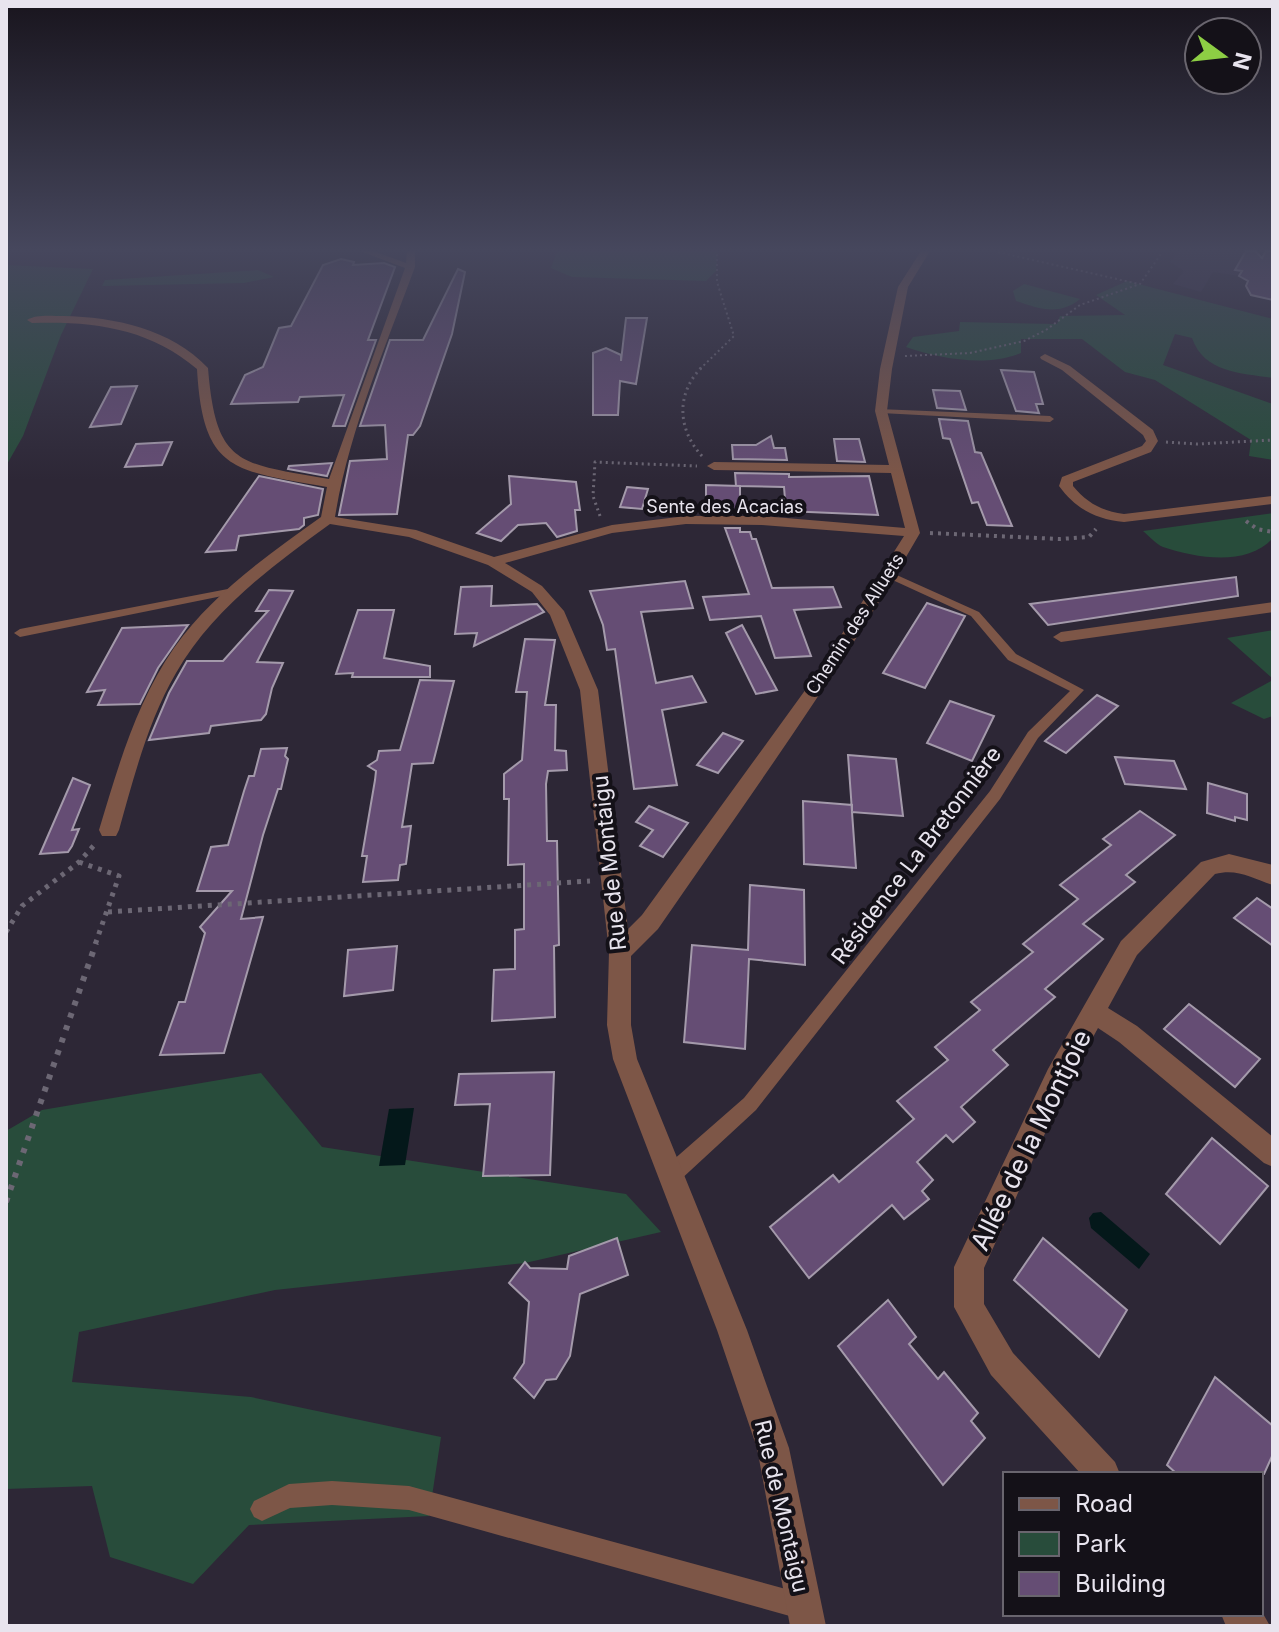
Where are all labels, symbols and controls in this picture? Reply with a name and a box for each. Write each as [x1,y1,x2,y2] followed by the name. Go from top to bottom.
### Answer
[1183,16,1263,96] north arrow
[1228,50,1257,73] text: N
[646,496,804,517] street label: Sente des Acacias
[801,549,908,698] street label: Chemin des Alluets
[826,741,1006,969] street label: Résidence La Bretonnière
[587,774,631,952] street label: Rue de Montaigu
[964,1025,1097,1255] street label: Allée de la Montjoie
[750,1417,814,1595] street label: Rue de Montaigu
[1003,1472,1263,1616] legend
[1075,1489,1133,1518] text: Road
[1075,1529,1126,1558] text: Park
[1075,1569,1166,1598] text: Building

